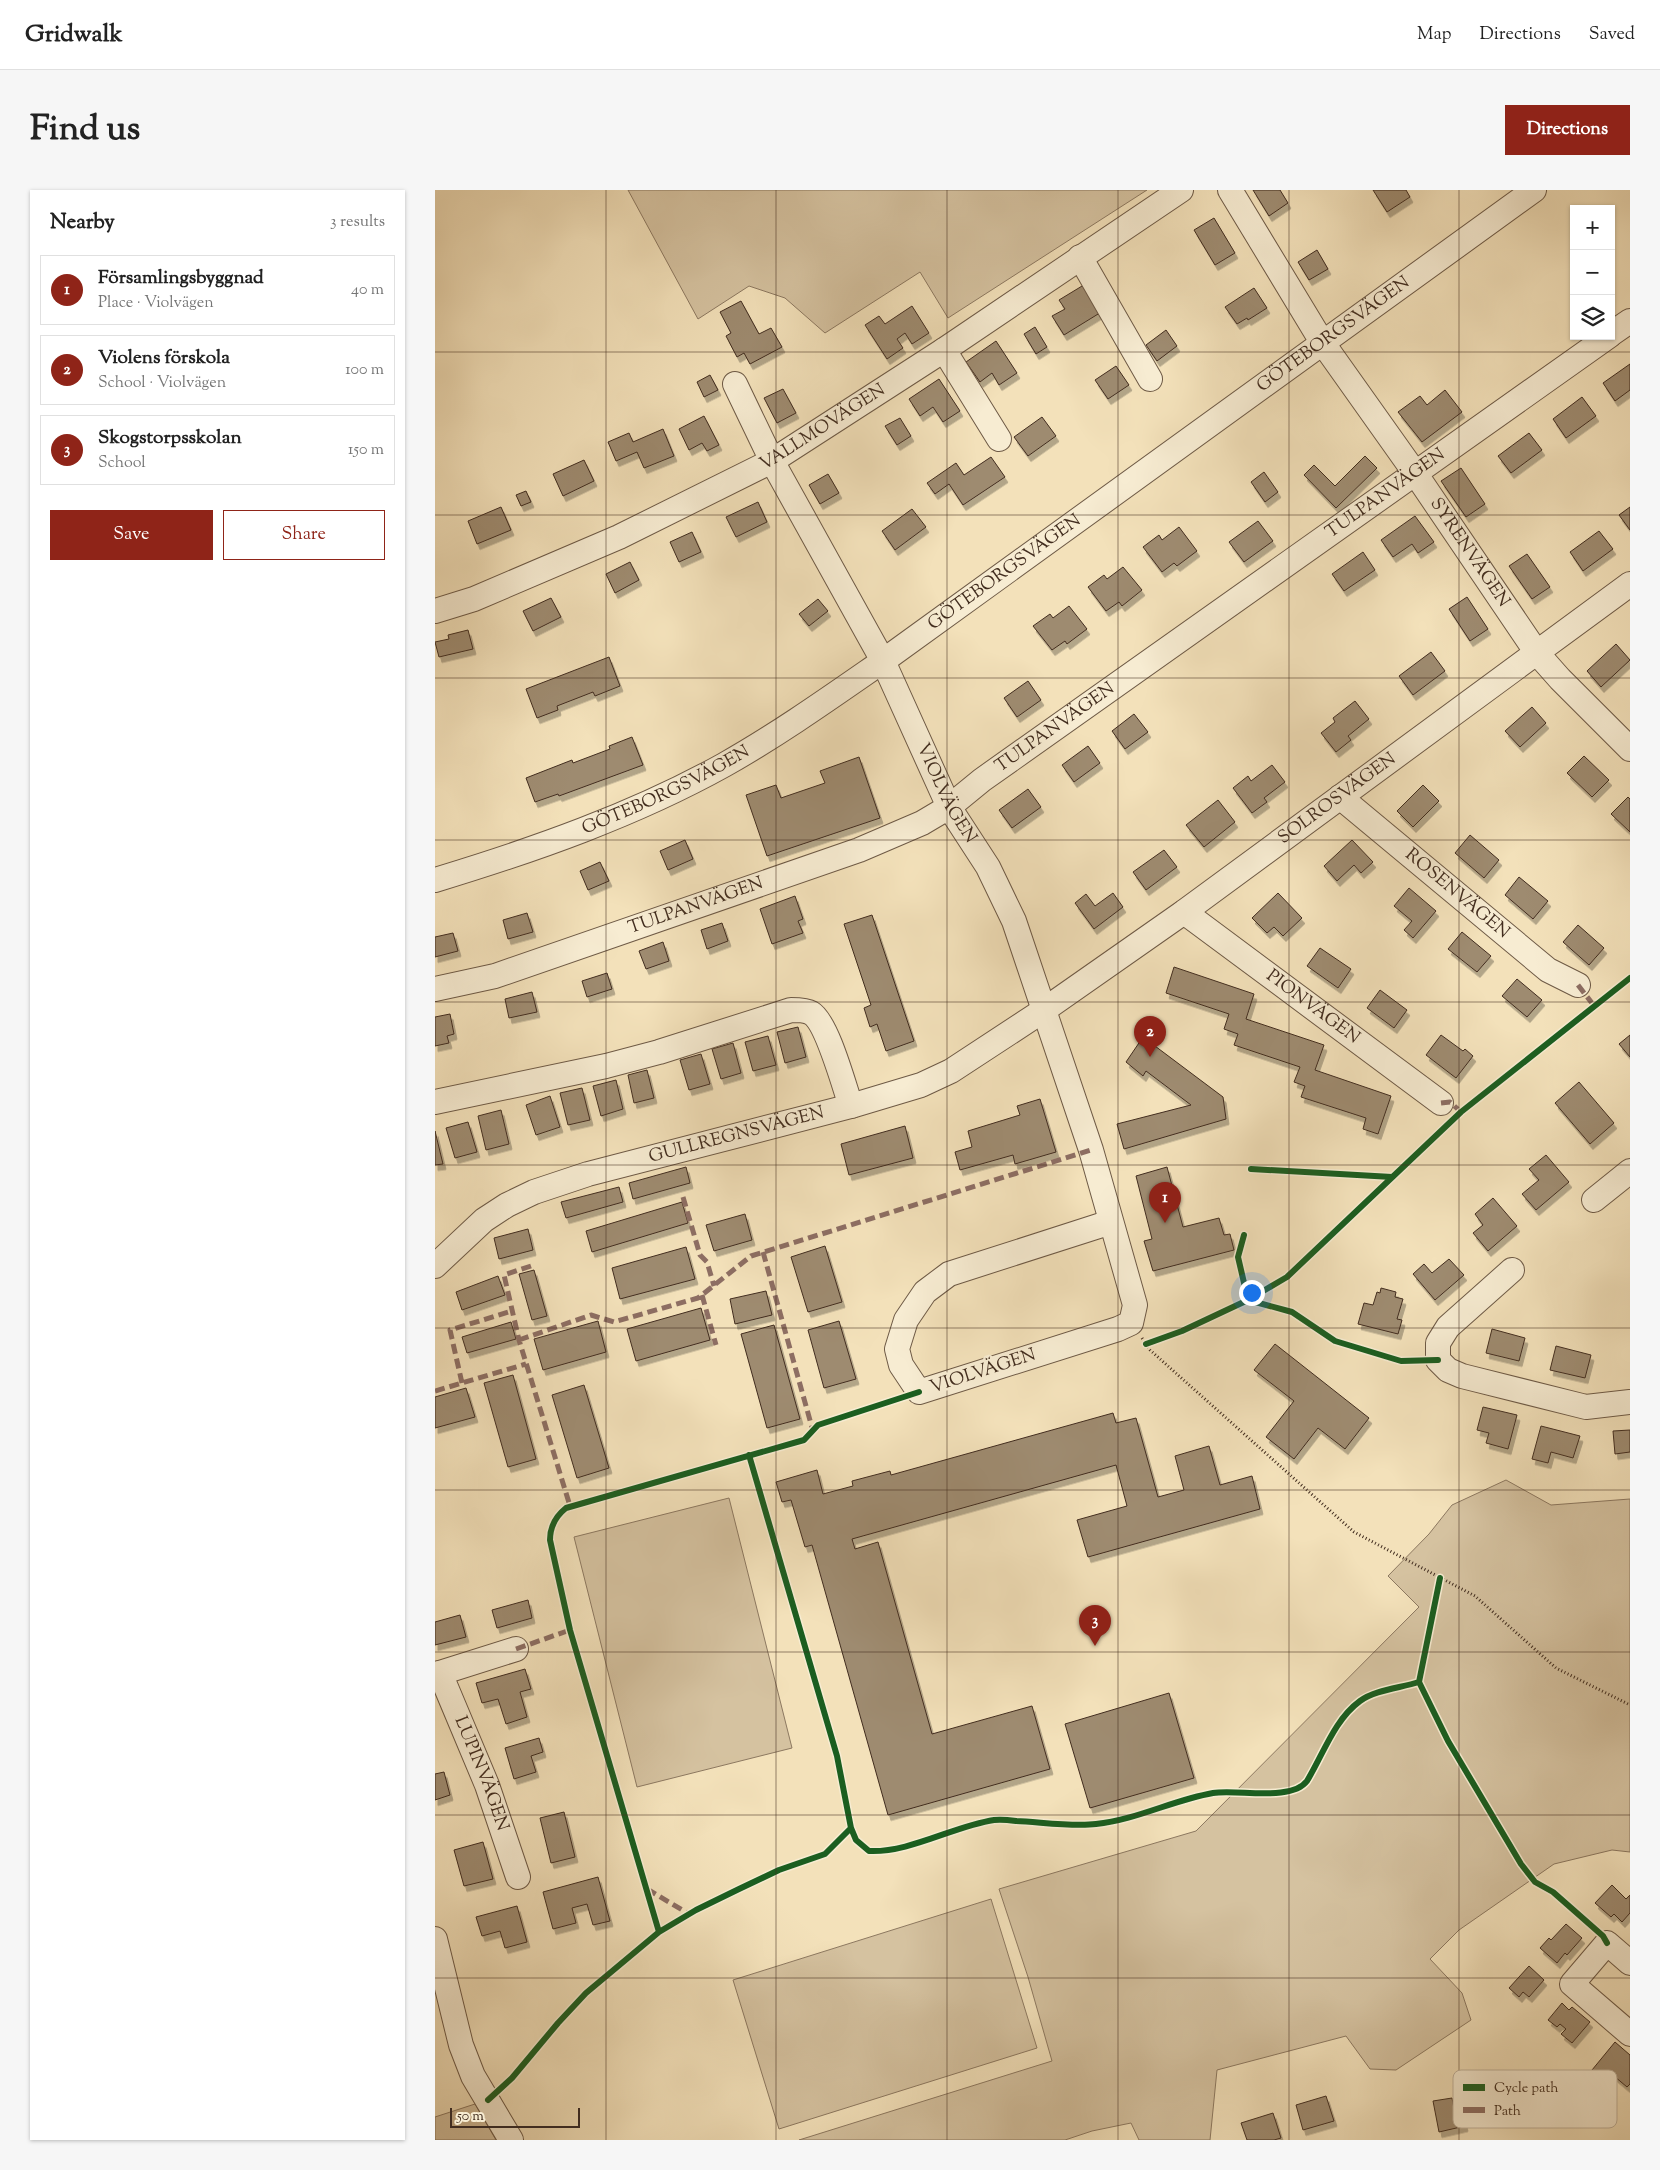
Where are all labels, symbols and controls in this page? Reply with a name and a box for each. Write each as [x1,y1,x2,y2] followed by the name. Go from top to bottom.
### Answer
[25,18,123,52] text: Gridwalk
[1417,22,1452,48] text: Map
[1480,22,1561,48] text: Directions
[1589,22,1635,48] text: Saved
[30,105,140,156] text: Find us
[1505,105,1630,155] button: Directions
[1570,205,1615,340] map controls
[1570,205,1615,250] button: +
[50,208,115,238] text: Nearby
[330,211,385,234] text: 3 results
[1570,250,1615,295] button: −
[98,265,264,292] text: Församlingsbyggnad
[1252,271,1416,399] street label: GÖTEBORGSVÄGEN
[64,279,70,302] text: 1
[351,279,384,302] text: 40 m
[98,292,214,315] text: Place · Violvägen
[1570,295,1615,340] button: layers
[98,345,230,372] text: Violens förskola
[63,359,71,382] text: 2
[345,359,384,382] text: 100 m
[98,372,226,395] text: School · Violvägen
[756,378,891,478] street label: VALLMOVÄGEN
[98,425,242,452] text: Skogstorpsskolan
[64,439,70,462] text: 3
[348,439,384,462] text: 150 m
[1321,443,1451,545] street label: TULPANVÄGEN
[98,452,146,475] text: School
[1423,493,1516,613] street label: SYRENVÄGEN
[923,509,1087,637] street label: GÖTEBORGSVÄGEN
[50,510,213,560] button: Save
[223,510,385,560] button: Share
[990,677,1121,780] street label: TULPANVÄGEN
[909,739,983,849] street label: VIOLVÄGEN
[578,740,755,842] street label: GÖTEBORGSVÄGEN
[1273,747,1402,851] street label: SOLROSVÄGEN
[1399,843,1515,946] street label: ROSENVÄGEN
[625,871,767,942] street label: TULPANVÄGEN
[1260,964,1365,1051] street label: PIONVÄGEN
[1134,1016,1166,1057] pin: 2
[646,1100,827,1171] street label: GULLREGNSVÄGEN
[1149,1182,1181,1223] pin: 1
[1239,1280,1265,1306] your location
[927,1343,1039,1401] street label: VIOLVÄGEN
[1079,1605,1111,1646] pin: 3
[447,1713,515,1835] street label: LUPINVÄGEN
[1453,2070,1617,2128] legend
[1494,2079,1558,2099] text: Cycle path
[1494,2102,1521,2122] text: Path
[450,2105,580,2128] scale bar
[457,2107,484,2127] text: 50 m

